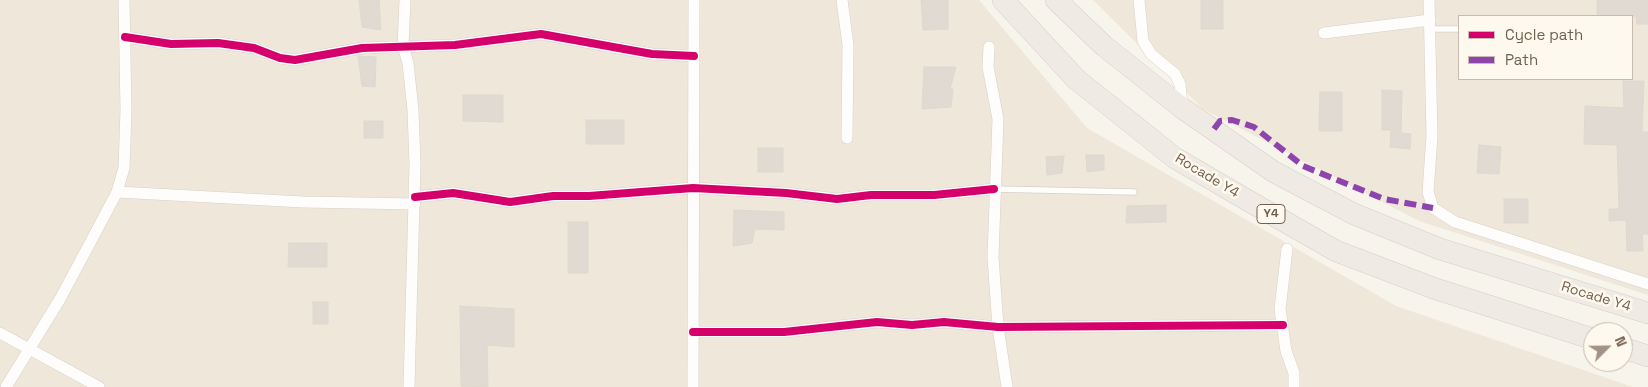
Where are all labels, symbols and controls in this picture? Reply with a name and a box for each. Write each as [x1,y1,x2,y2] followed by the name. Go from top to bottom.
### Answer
[1458,15,1633,80] legend
[1505,25,1583,44] text: Cycle path
[1505,50,1538,69] text: Path
[1172,150,1242,202] street label: Rocade Y4
[1257,204,1285,223] road number: Y4
[1559,278,1633,316] street label: Rocade Y4
[1583,322,1633,372] north arrow
[1611,334,1631,349] text: N

